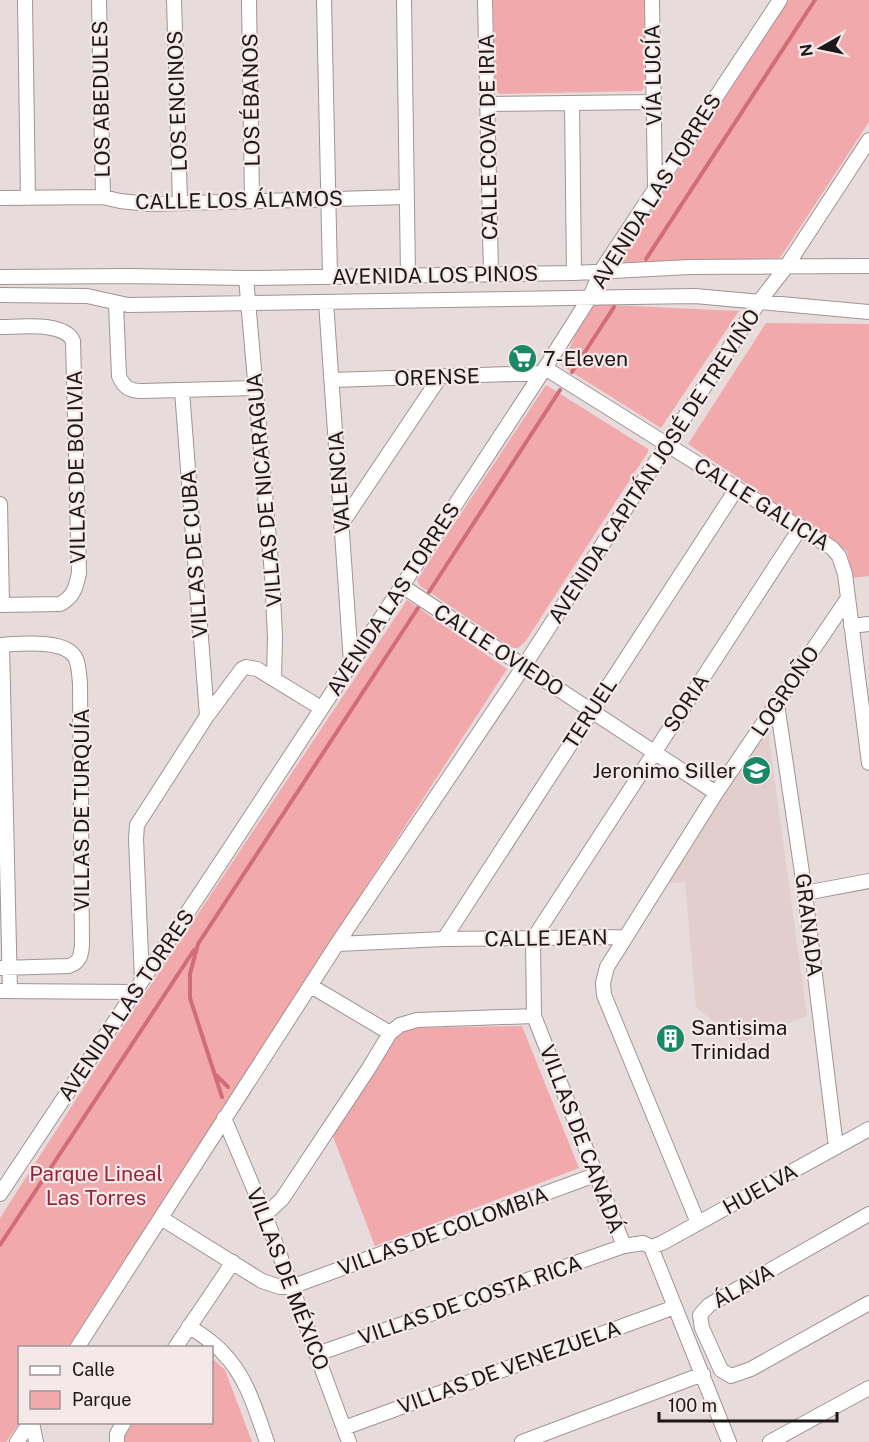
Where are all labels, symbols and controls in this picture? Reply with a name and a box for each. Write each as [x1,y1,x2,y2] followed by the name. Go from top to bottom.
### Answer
[791,18,851,78] north arrow
[87,20,115,178] street label: LOS ABEDULES
[640,24,666,126] street label: VÍA LUCÍA
[162,30,192,172] street label: LOS ENCINOS
[237,33,265,167] street label: LOS ÉBANOS
[474,33,502,240] street label: CALLE COVA DE IRIA
[796,43,817,58] text: N
[586,89,726,293] street label: AVENIDA LAS TORRES
[135,186,343,214] street label: CALLE LOS ÁLAMOS
[332,261,538,289] street label: AVENIDA LOS PINOS
[543,304,765,628] street label: AVENIDA CAPITÁN JOSÉ DE TREVIÑO
[506,342,538,374] supermarket icon: 7-Eleven
[543,346,628,371] place label: 7-Eleven
[394,363,480,391] street label: ORENSE
[62,370,90,564] street label: VILLAS DE BOLIVIA
[241,372,287,608] street label: VILLAS DE NICARAGUA
[323,430,355,534] street label: VALENCIA
[690,452,835,556] street label: CALLE GALICIA
[176,469,212,639] street label: VILLAS DE CUBA
[321,498,465,700] street label: AVENIDA LAS TORRES
[429,599,569,701] street label: CALLE OVIEDO
[746,641,824,741] street label: LOGROÑO
[658,669,714,737] street label: SORIA
[558,673,622,753] street label: TERUEL
[69,708,94,912] street label: VILLAS DE TURQUÍA
[741,754,773,786] school or university icon: Jeronimo Siller
[592,758,736,783] place label: Jeronimo Siller
[790,872,828,978] street label: GRANADA
[53,905,199,1105] street label: AVENIDA LAS TORRES
[484,924,608,952] street label: CALLE JEAN
[691,1015,787,1064] place label: Santisima Trinidad
[654,1023,686,1055] building icon: Santisima Trinidad
[535,1041,630,1237] street label: VILLAS DE CANADÁ
[718,1158,802,1220] street label: HUELVA
[29,1161,163,1210] park label: Parque Lineal Las Torres
[335,1181,552,1281] street label: VILLAS DE COLOMBIA
[242,1184,334,1374] street label: VILLAS DE MÉXICO
[355,1250,585,1350] street label: VILLAS DE COSTA RICA
[708,1259,778,1313] street label: ÁLAVA
[394,1315,624,1419] street label: VILLAS DE VENEZUELA
[18,1346,213,1424] legend
[72,1359,115,1380] text: Calle
[659,1385,838,1423] scale bar
[72,1389,132,1410] text: Parque
[668,1395,717,1416] text: 100 m

